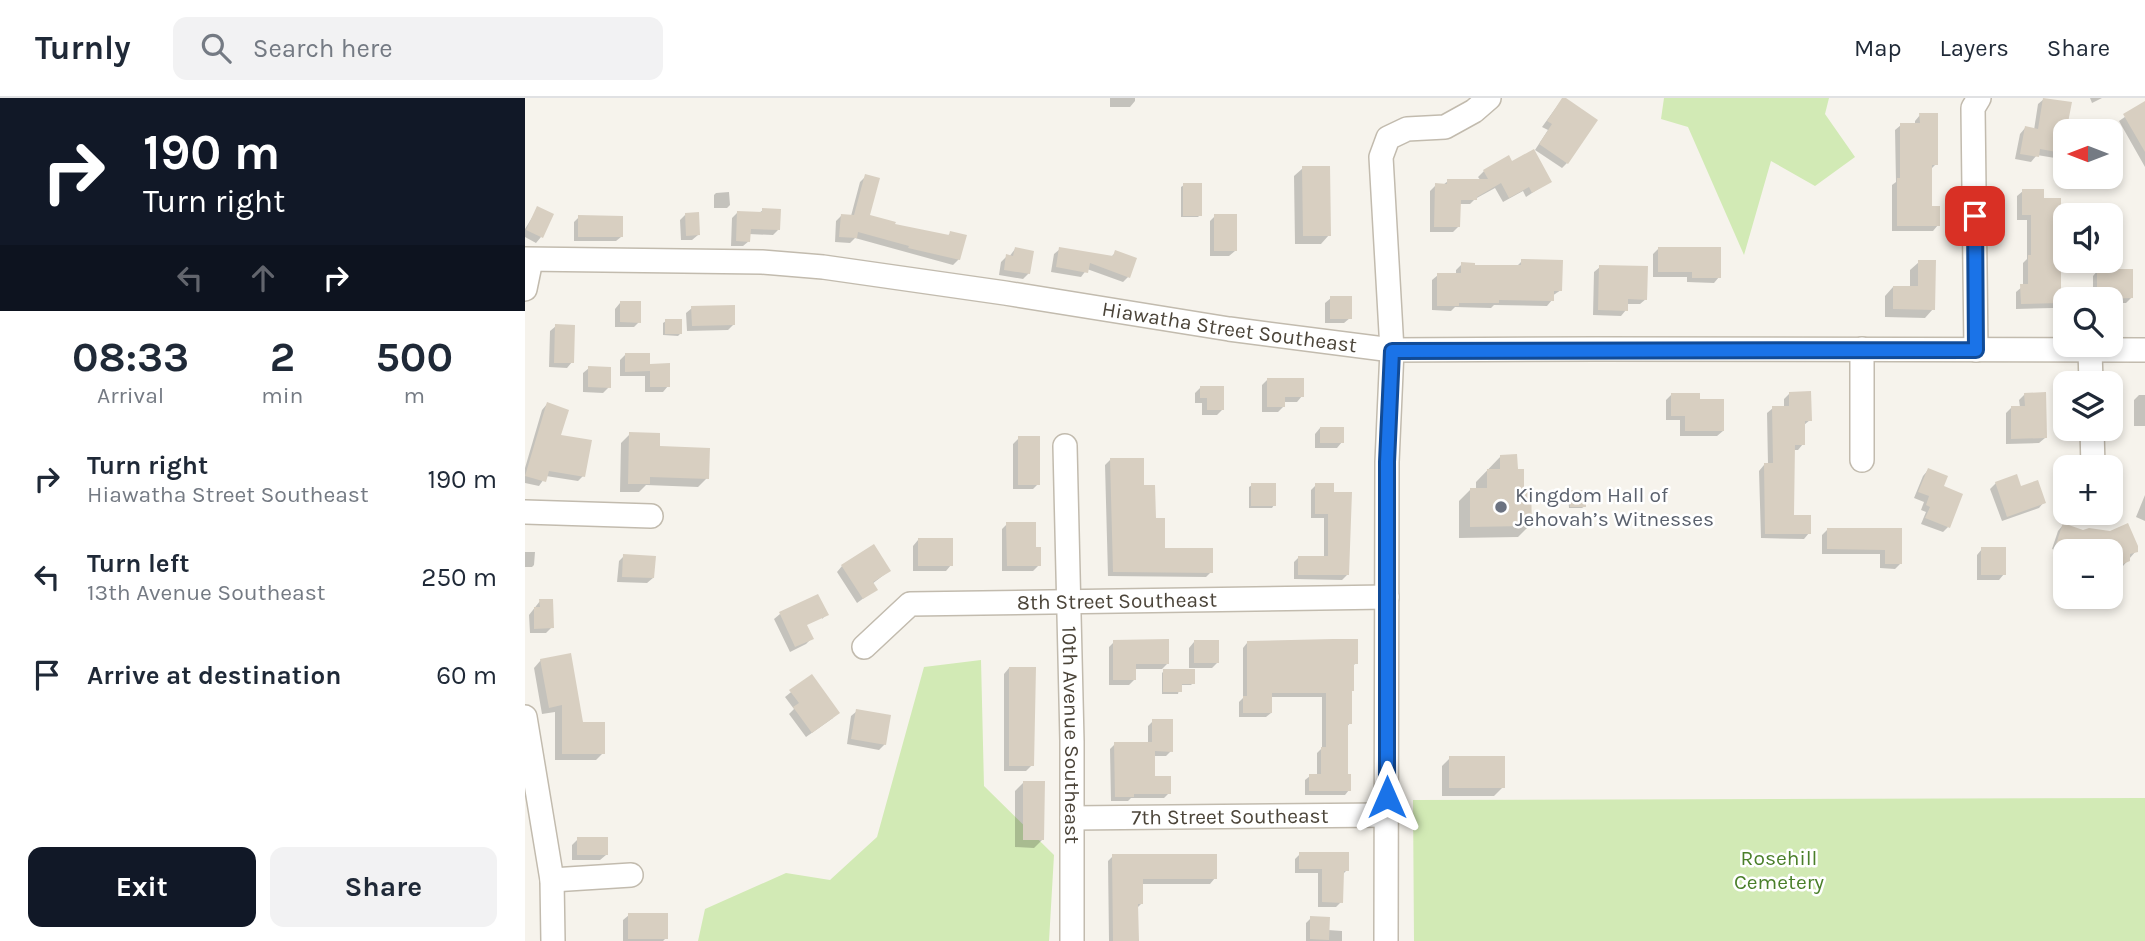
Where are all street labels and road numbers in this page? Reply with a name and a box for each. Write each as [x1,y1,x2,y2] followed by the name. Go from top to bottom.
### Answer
[1100,297,1358,357] street label: Hiawatha Street Southeast
[1017,587,1217,614] street label: 8th Street Southeast
[1057,626,1084,844] street label: 10th Avenue Southeast
[1131,804,1329,829] street label: 7th Street Southeast

